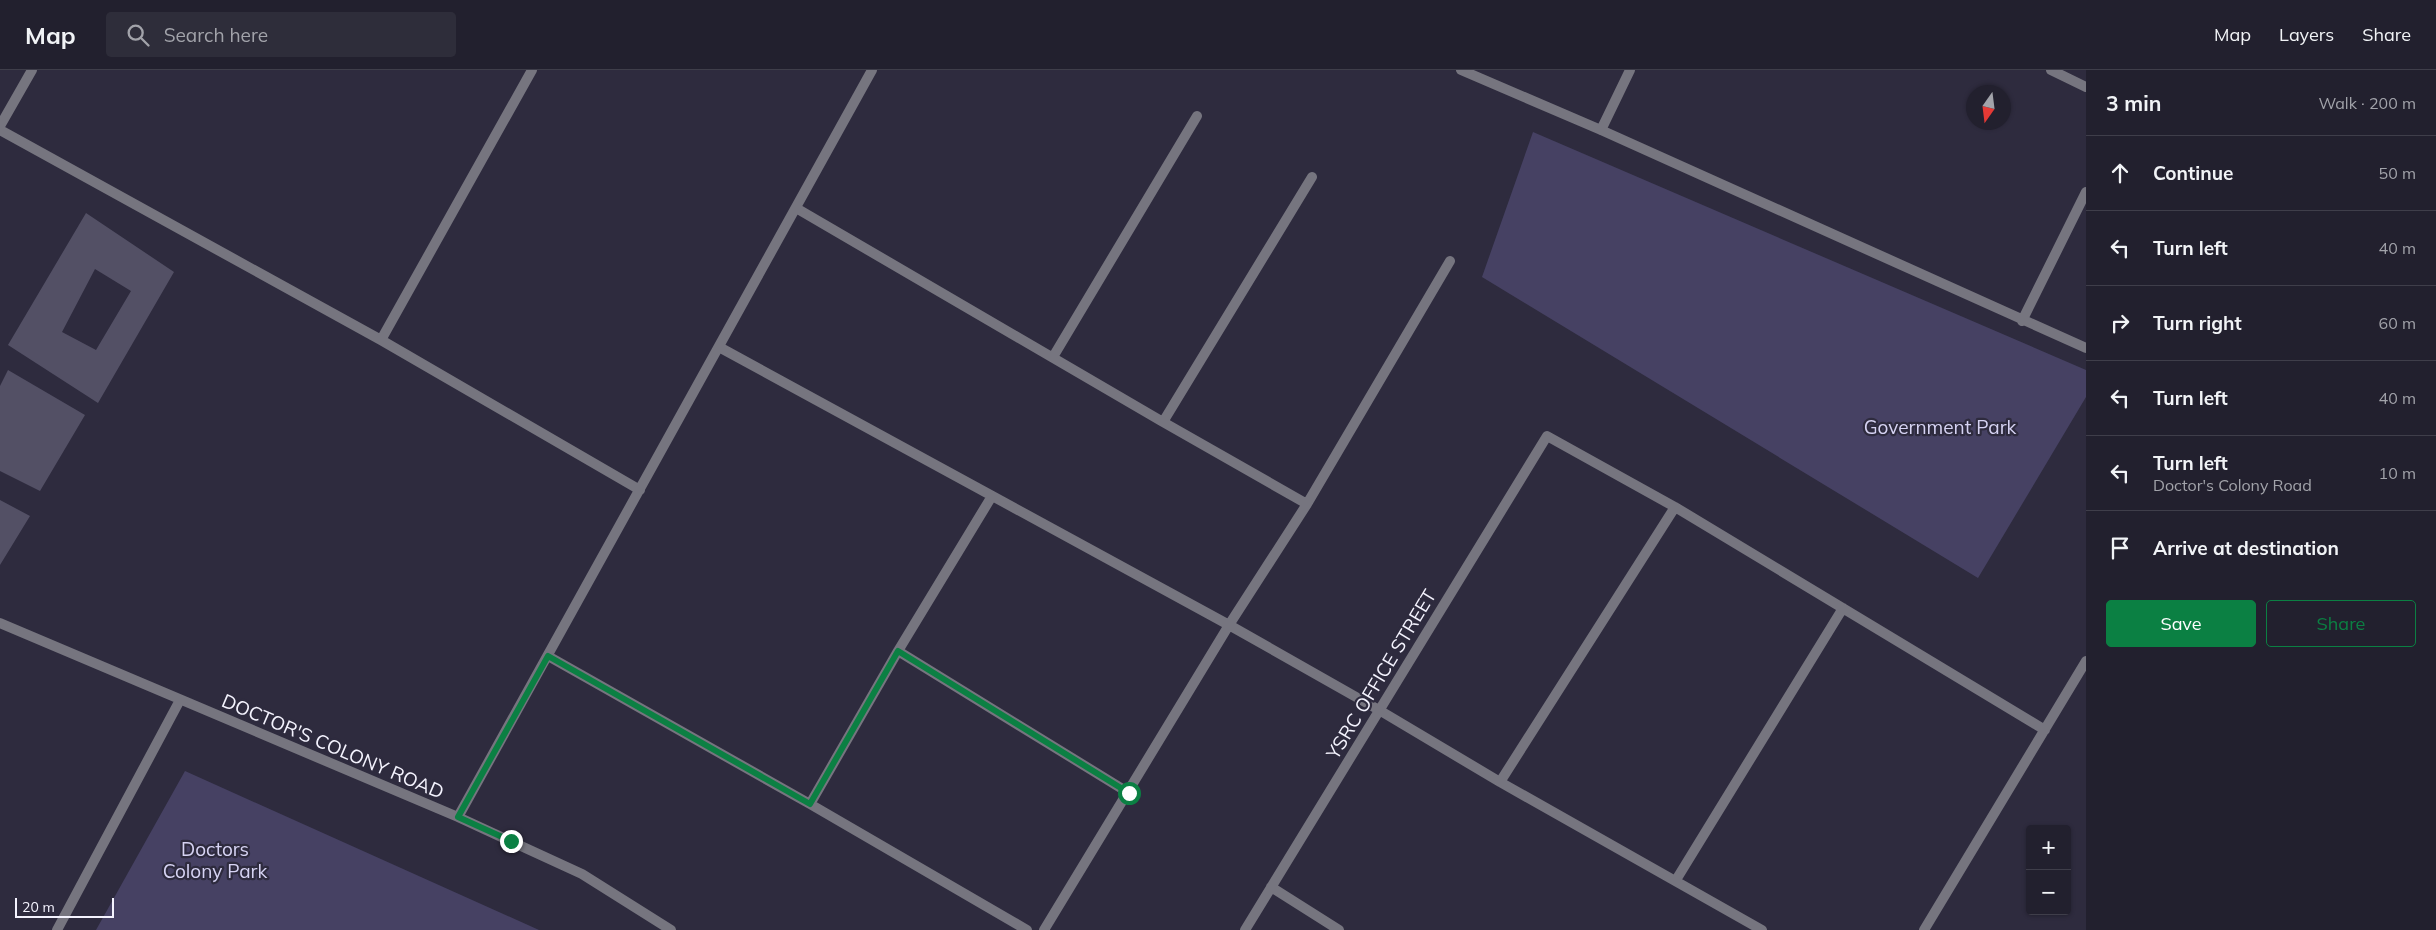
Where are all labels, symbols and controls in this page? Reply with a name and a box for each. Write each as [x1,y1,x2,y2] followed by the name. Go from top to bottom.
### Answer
[106,12,456,57] search box
[25,20,76,50] text: Map
[124,21,152,49] icon: search
[164,23,268,47] text: Search here
[2214,23,2251,46] text: Map
[2279,23,2334,46] text: Layers
[2362,23,2411,46] text: Share
[1966,85,2011,130] north arrow
[2106,90,2161,116] text: 3 min
[2318,93,2416,113] text: Walk · 200 m
[2106,159,2134,187] icon: ahead
[2153,161,2233,185] text: Continue
[2379,163,2416,183] text: 50 m
[2106,234,2134,262] icon: left
[2153,236,2228,260] text: Turn left
[2379,238,2416,258] text: 40 m
[2106,309,2134,337] icon: right
[2153,311,2242,335] text: Turn right
[2379,313,2416,333] text: 60 m
[2106,384,2134,412] icon: left
[2153,386,2228,410] text: Turn left
[2379,388,2416,408] text: 40 m
[1864,415,2017,439] park label: Government Park
[2153,451,2228,475] text: Turn left
[2106,459,2134,487] icon: left
[2379,463,2416,483] text: 10 m
[2153,475,2312,495] text: Doctor's Colony Road
[2106,534,2134,562] icon: arrive
[2153,536,2339,560] text: Arrive at destination
[1320,584,1441,764] street label: YSRC OFFICE STREET
[2106,600,2256,647] button: Save
[2266,600,2416,647] button: Share
[218,688,448,804] street label: DOCTOR'S COLONY ROAD
[1118,782,1141,805] route start
[2026,825,2071,915] map controls
[2026,825,2071,870] button: +
[500,830,523,853] route end
[163,837,268,883] park label: Doctors Colony Park
[2026,870,2071,915] button: −
[15,895,114,918] scale bar
[22,898,55,916] text: 20 m

